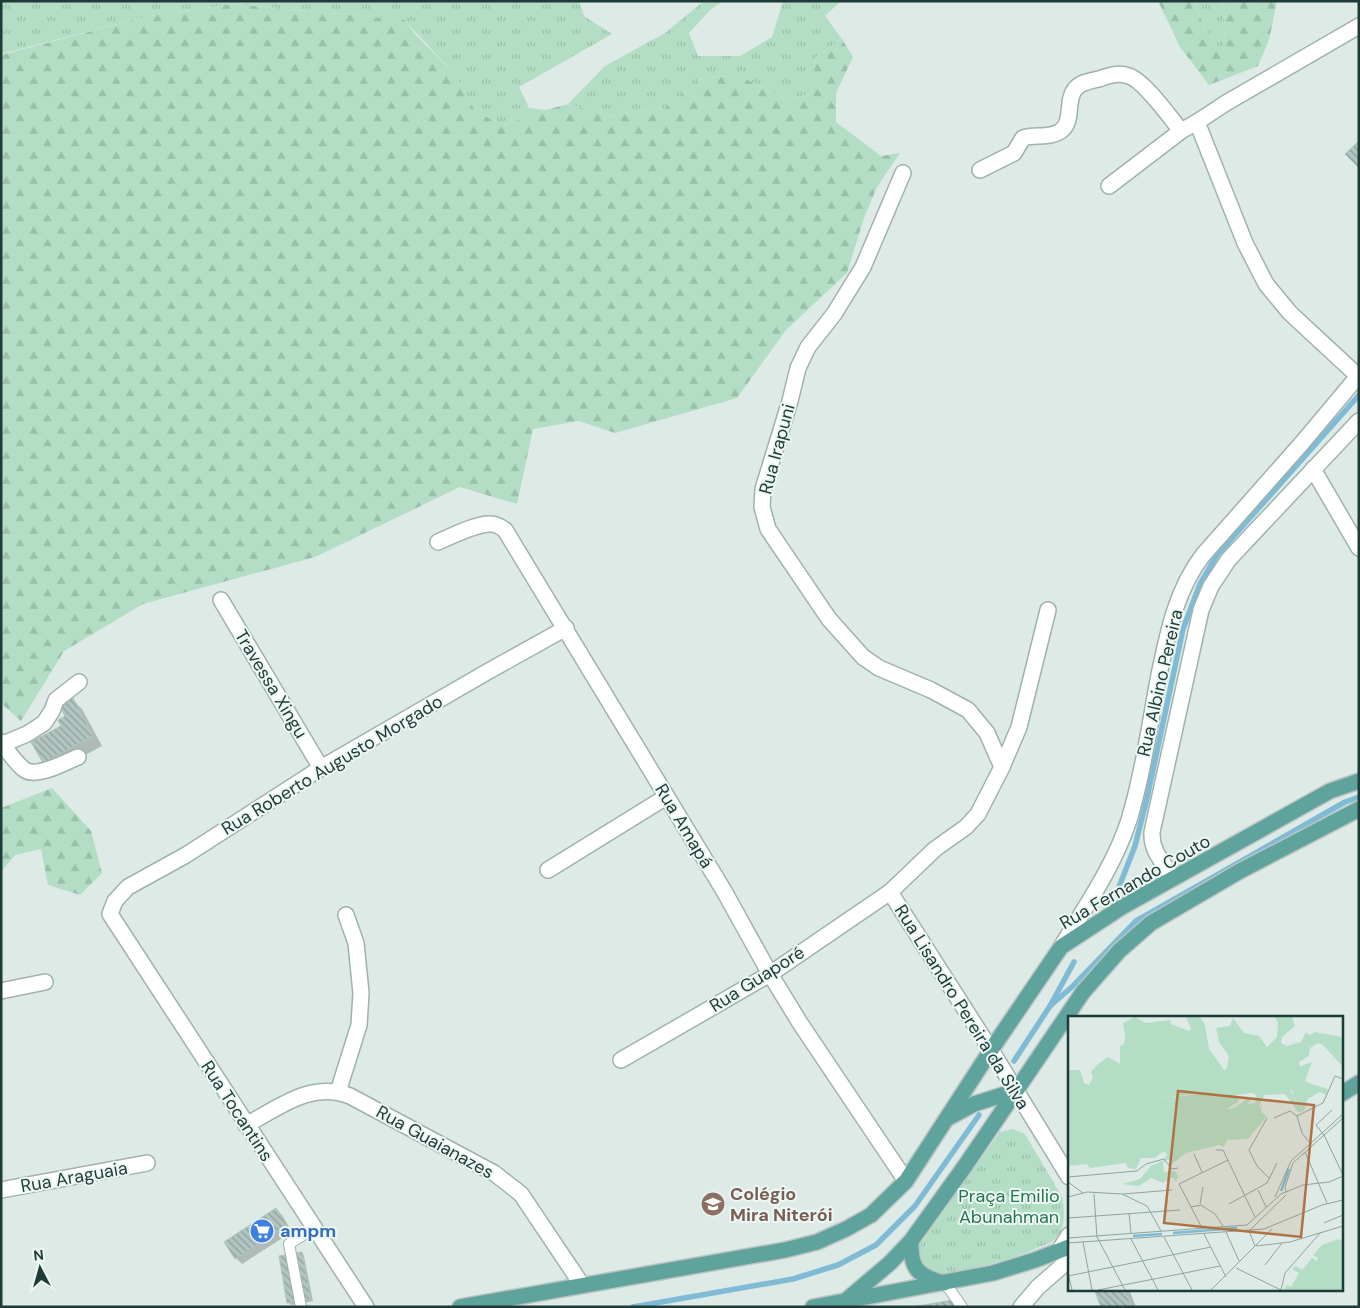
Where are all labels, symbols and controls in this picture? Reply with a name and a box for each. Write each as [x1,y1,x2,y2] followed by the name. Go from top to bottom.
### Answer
[753,401,801,497] street label: Rua Irapuni
[1131,607,1189,759] street label: Rua Albino Pereira
[229,625,313,743] street label: Travessa Xingu
[217,689,447,841] street label: Rua Roberto Augusto Morgado
[649,779,719,873] street label: Rua Amapá
[1055,829,1215,935] street label: Rua Fernando Couto
[889,900,1035,1114] street label: Rua Lisandro Pereira da Silva
[705,940,809,1018] street label: Rua Guaporé
[1068,1016,1342,1290] inset map
[195,1056,279,1166] street label: Rua Tocantins
[372,1100,498,1184] street label: Rua Guaianazes
[19,1156,129,1198] street label: Rua Araguaia
[730,1182,833,1227] place label: Colégio Mira Niterói
[958,1184,1060,1229] park label: Praça Emilio Abunahman
[700,1191,726,1217] school or university icon: Colégio Mira Niterói
[249,1218,275,1244] supermarket icon: ampm
[280,1219,336,1243] place label: ampm
[15,1243,65,1293] north arrow
[33,1246,45,1265] text: N

